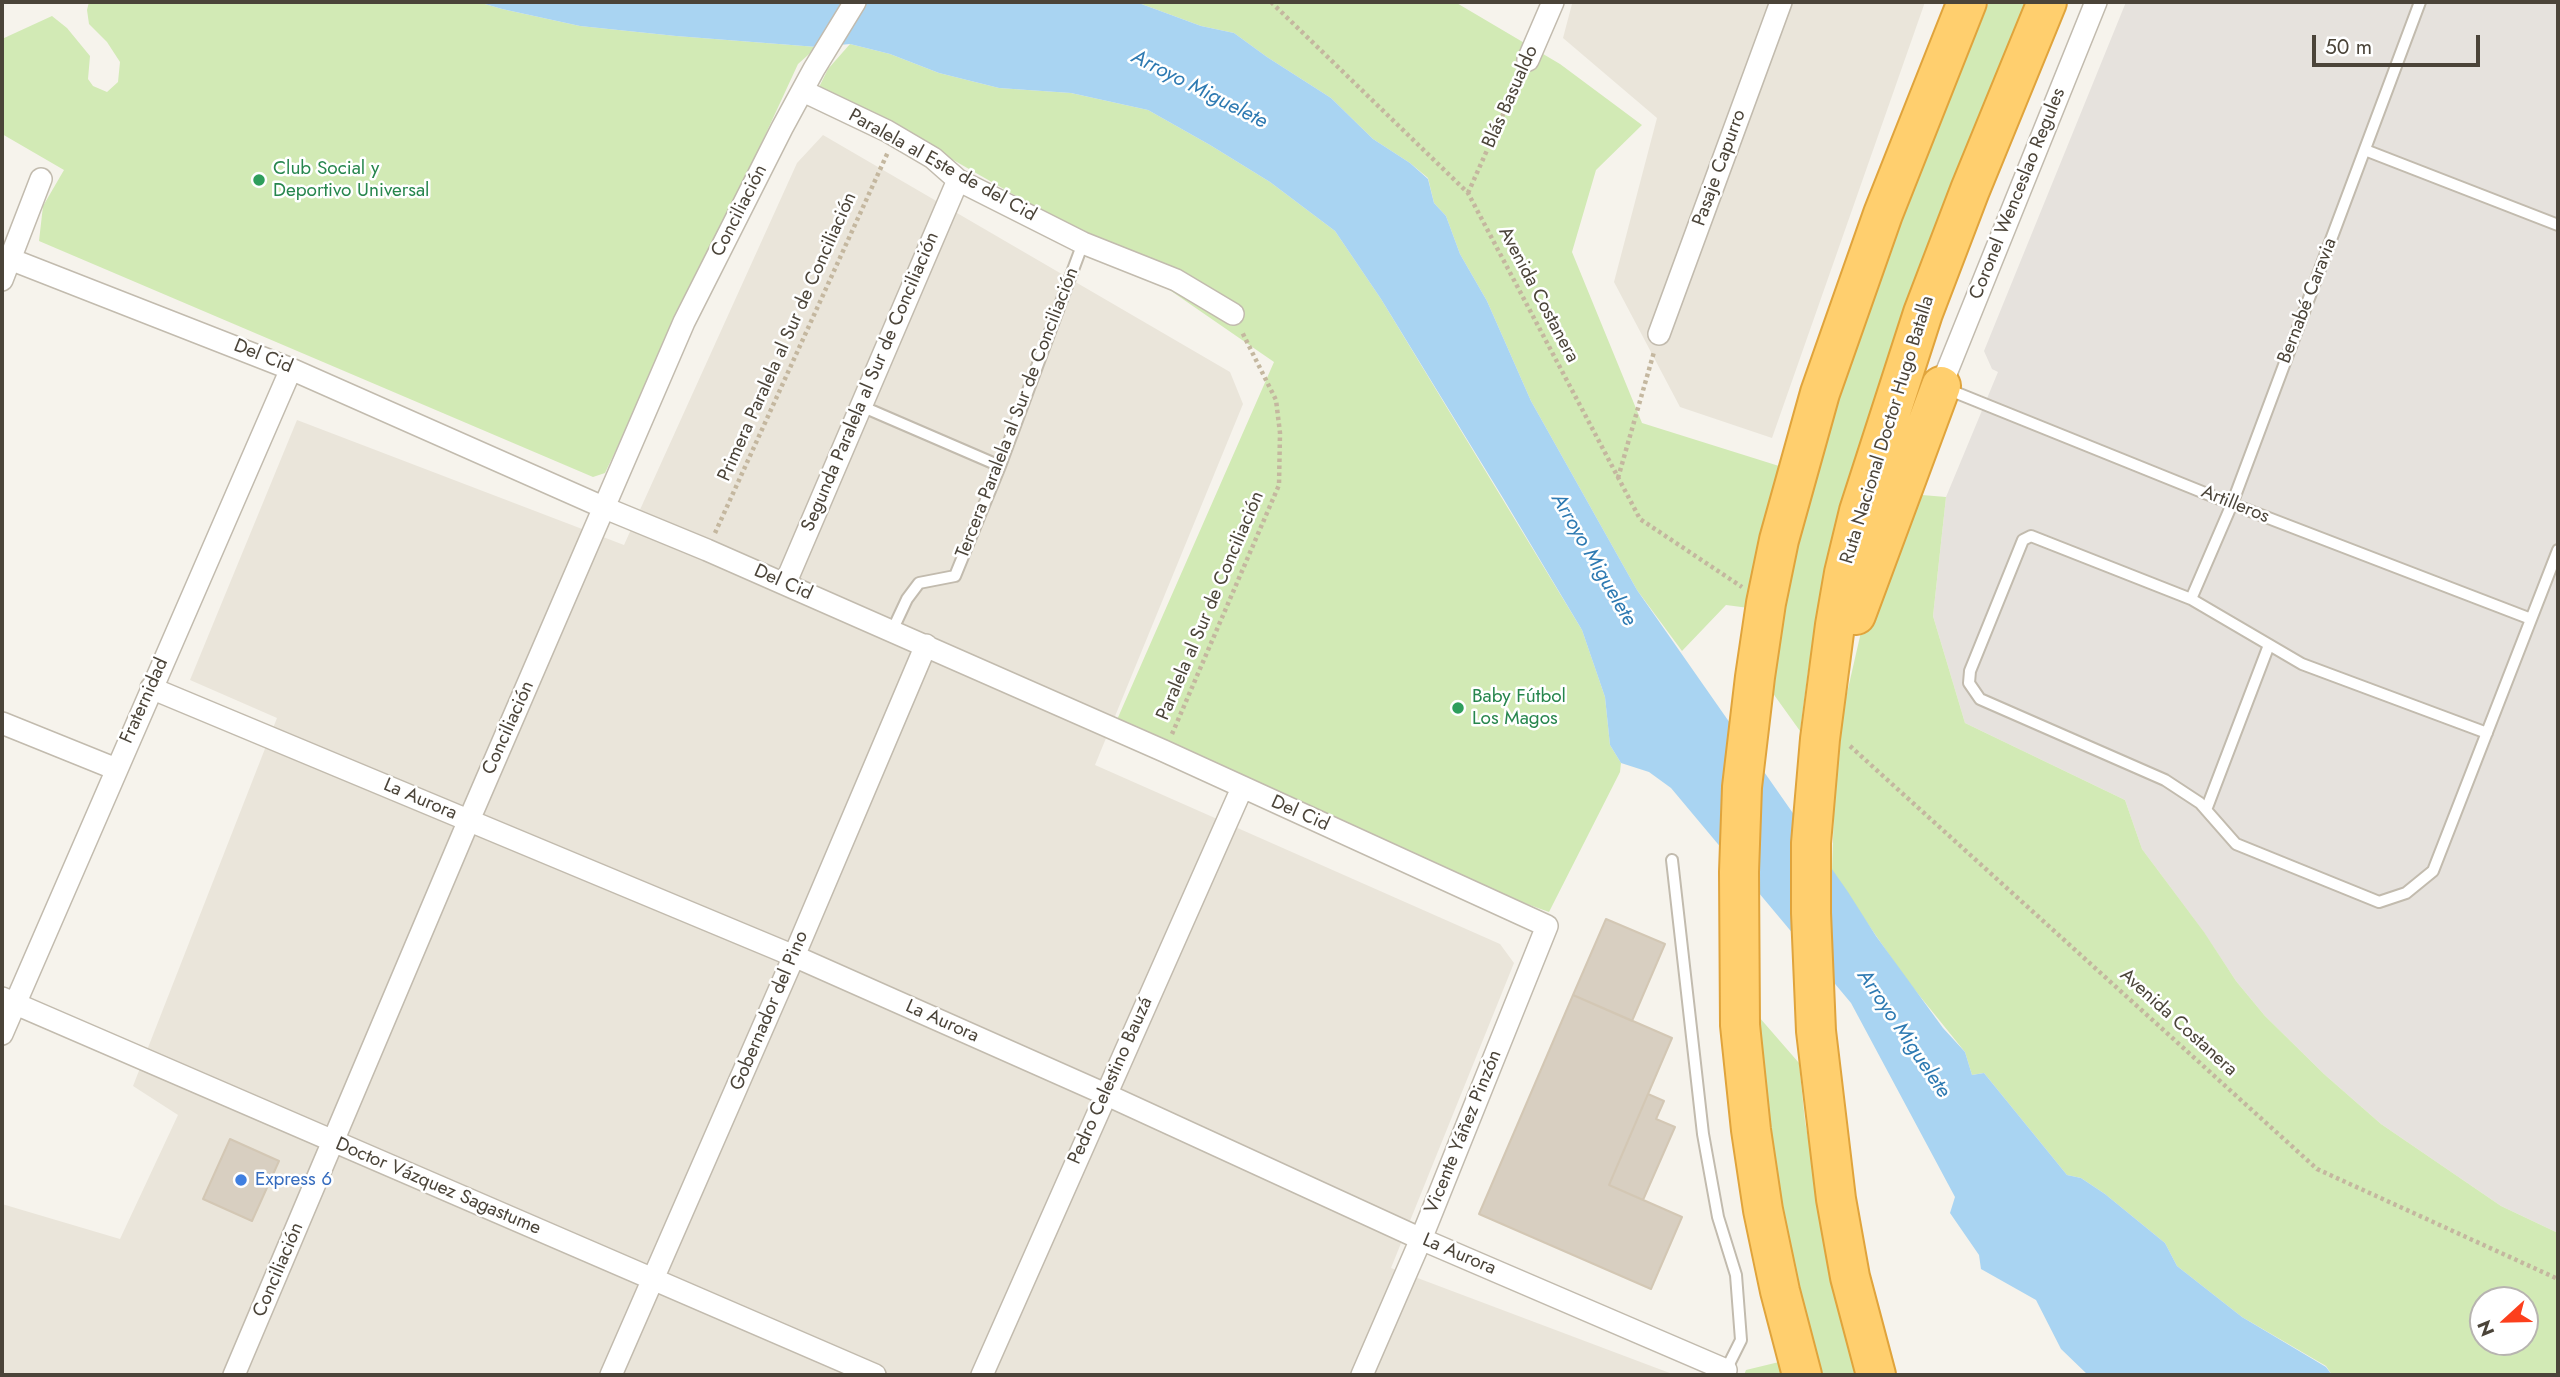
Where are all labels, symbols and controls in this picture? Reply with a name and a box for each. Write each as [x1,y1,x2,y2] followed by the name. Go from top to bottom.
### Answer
[2315,21,2483,65] scale bar
[2325,32,2372,62] text: 50 m
[1478,42,1544,152] street label: Blás Basualdo
[1127,45,1271,135] water label: Arroyo Miguelete
[1965,85,2071,303] street label: Coronel Wenceslao Regules
[844,105,1040,227] street label: Paralela al Este de del Cid
[1688,107,1752,229] street label: Pasaje Capurro
[273,158,429,202] place label: Club Social y Deportivo Universal
[707,161,773,261] street label: Conciliación
[251,172,267,188] marker: Club Social y Deportivo Universal
[714,189,862,485] street label: Primera Paralela al Sur de Conciliación
[1493,223,1583,367] street label: Avenida Costanera
[797,229,945,535] street label: Segunda Paralela al Sur de Conciliación
[2274,235,2342,367] street label: Bernabé Caravia
[952,264,1084,562] street label: Tercera Paralela al Sur de Conciliación
[1836,293,1940,567] street label: Ruta Nacional Doctor Hugo Batalla
[230,335,296,379] street label: Del Cid
[2198,481,2272,529] street label: Artilleros
[1152,488,1270,724] street label: Paralela al Sur de Conciliación
[1545,489,1641,631] water label: Arroyo Miguelete
[750,560,816,606] street label: Del Cid
[116,655,174,747] street label: Fraternidad
[478,678,540,778] street label: Conciliación
[1472,686,1566,730] place label: Baby Fútbol Los Magos
[1450,700,1466,716] marker: Baby Fútbol Los Magos
[380,774,460,826] street label: La Aurora
[1267,791,1333,837] street label: Del Cid
[726,928,814,1094] street label: Gobernador del Pino
[2115,964,2241,1082] street label: Avenida Costanera
[1851,965,1955,1103] water label: Arroyo Miguelete
[1064,994,1158,1168] street label: Pedro Celestino Bauzá
[902,996,982,1048] street label: La Aurora
[1421,1047,1507,1217] street label: Vicente Yáñez Pinzón
[332,1133,544,1241] street label: Doctor Vázquez Sagastume
[255,1169,332,1191] place label: Express 6
[233,1172,249,1188] marker: Express 6
[249,1219,309,1321] street label: Conciliación
[1419,1229,1499,1281] street label: La Aurora
[2469,1286,2539,1356] north arrow
[2471,1316,2501,1340] text: N

